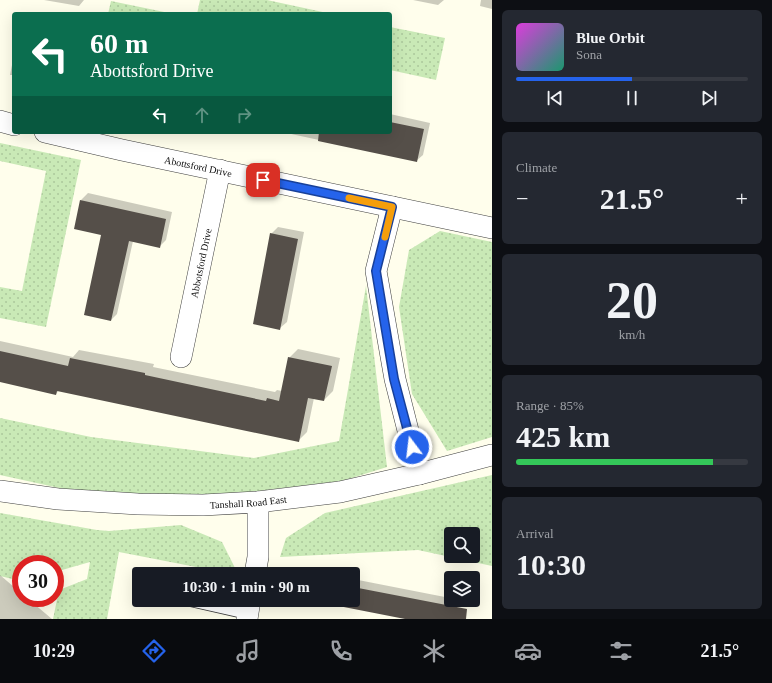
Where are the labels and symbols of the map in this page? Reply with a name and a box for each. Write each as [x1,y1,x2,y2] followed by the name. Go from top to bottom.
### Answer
[164,154,234,179] street label: Abottsford Drive
[246,163,280,197] pin
[188,227,213,299] street label: Abbotsford Drive
[391,426,433,468] position arrow
[209,493,287,510] street label: Tanshall Road East
[12,555,64,607] speed limit sign: 30

